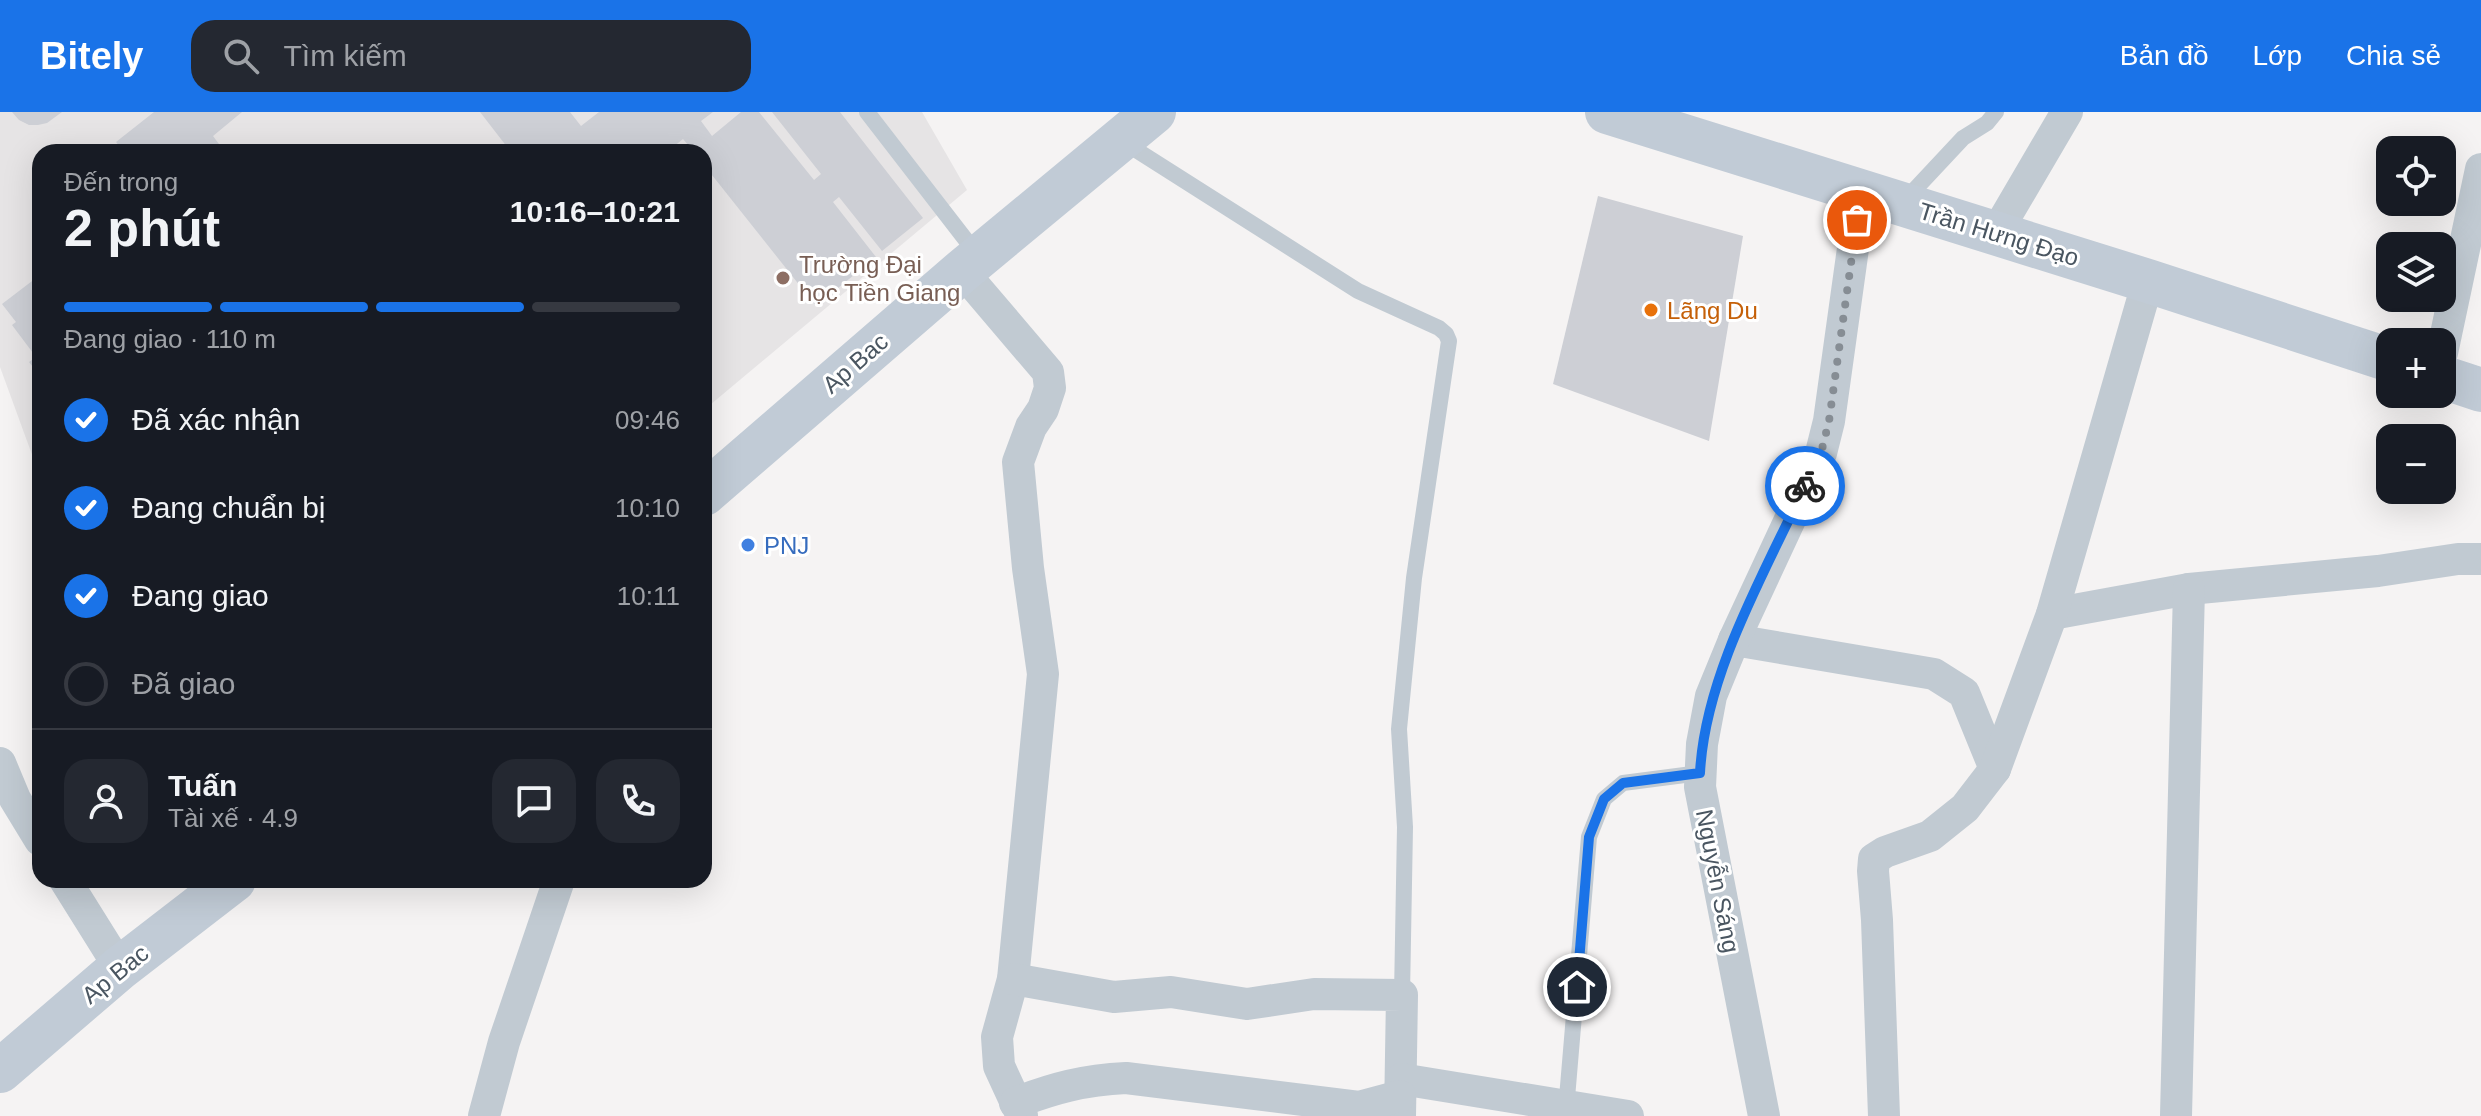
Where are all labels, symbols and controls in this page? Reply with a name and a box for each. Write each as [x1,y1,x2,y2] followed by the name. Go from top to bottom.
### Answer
[191,20,751,92] search box
[219,34,263,78] icon: search
[40,35,143,77] text: Bitely
[283,39,407,72] text: Tìm kiếm
[2120,40,2209,71] text: Bản đồ
[2253,40,2302,71] text: Lớp
[2346,40,2441,71] text: Chia sẻ
[2376,136,2456,504] map controls
[2376,136,2456,216] button: locate
[64,167,178,197] text: Đến trong
[1823,186,1891,254] pin
[510,195,680,228] text: 10:16–10:21
[1916,197,2082,271] street label: Trần Hưng Đạo
[1835,198,1879,242] icon: bag
[64,199,220,257] text: 2 phút
[2376,232,2456,312] button: layers
[799,251,960,306] place label: Trường Đại học Tiền Giang
[774,269,792,287] marker: Trường Đại học Tiền Giang
[1667,297,1758,324] place label: Lãng Du
[1642,301,1660,319] marker: Lãng Du
[64,324,276,354] text: Đang giao · 110 m
[817,327,893,399] street label: Ap Bac
[2376,328,2456,408] button: +
[64,398,108,442] icon: check
[132,403,300,436] text: Đã xác nhận
[615,405,680,435] text: 09:46
[2376,424,2456,504] button: −
[1765,446,1845,526] courier
[1783,464,1827,508] icon: bike
[64,486,108,530] icon: check
[132,491,325,524] text: Đang chuẩn bị
[615,493,680,523] text: 10:10
[764,532,809,559] place label: PNJ
[739,536,757,554] marker: PNJ
[64,574,108,618] icon: check
[132,579,269,612] text: Đang giao
[617,581,680,611] text: 10:11
[132,667,235,700] text: Đã giao
[64,759,148,843] button: person
[492,759,576,843] button: chat
[596,759,680,843] button: phone
[168,769,237,802] text: Tuấn
[168,803,298,833] text: Tài xế · 4.9
[1691,807,1745,955] street label: Nguyễn Sáng
[76,939,154,1009] street label: Ap Bac
[1543,953,1611,1021] pin
[1555,965,1599,1009] icon: home

